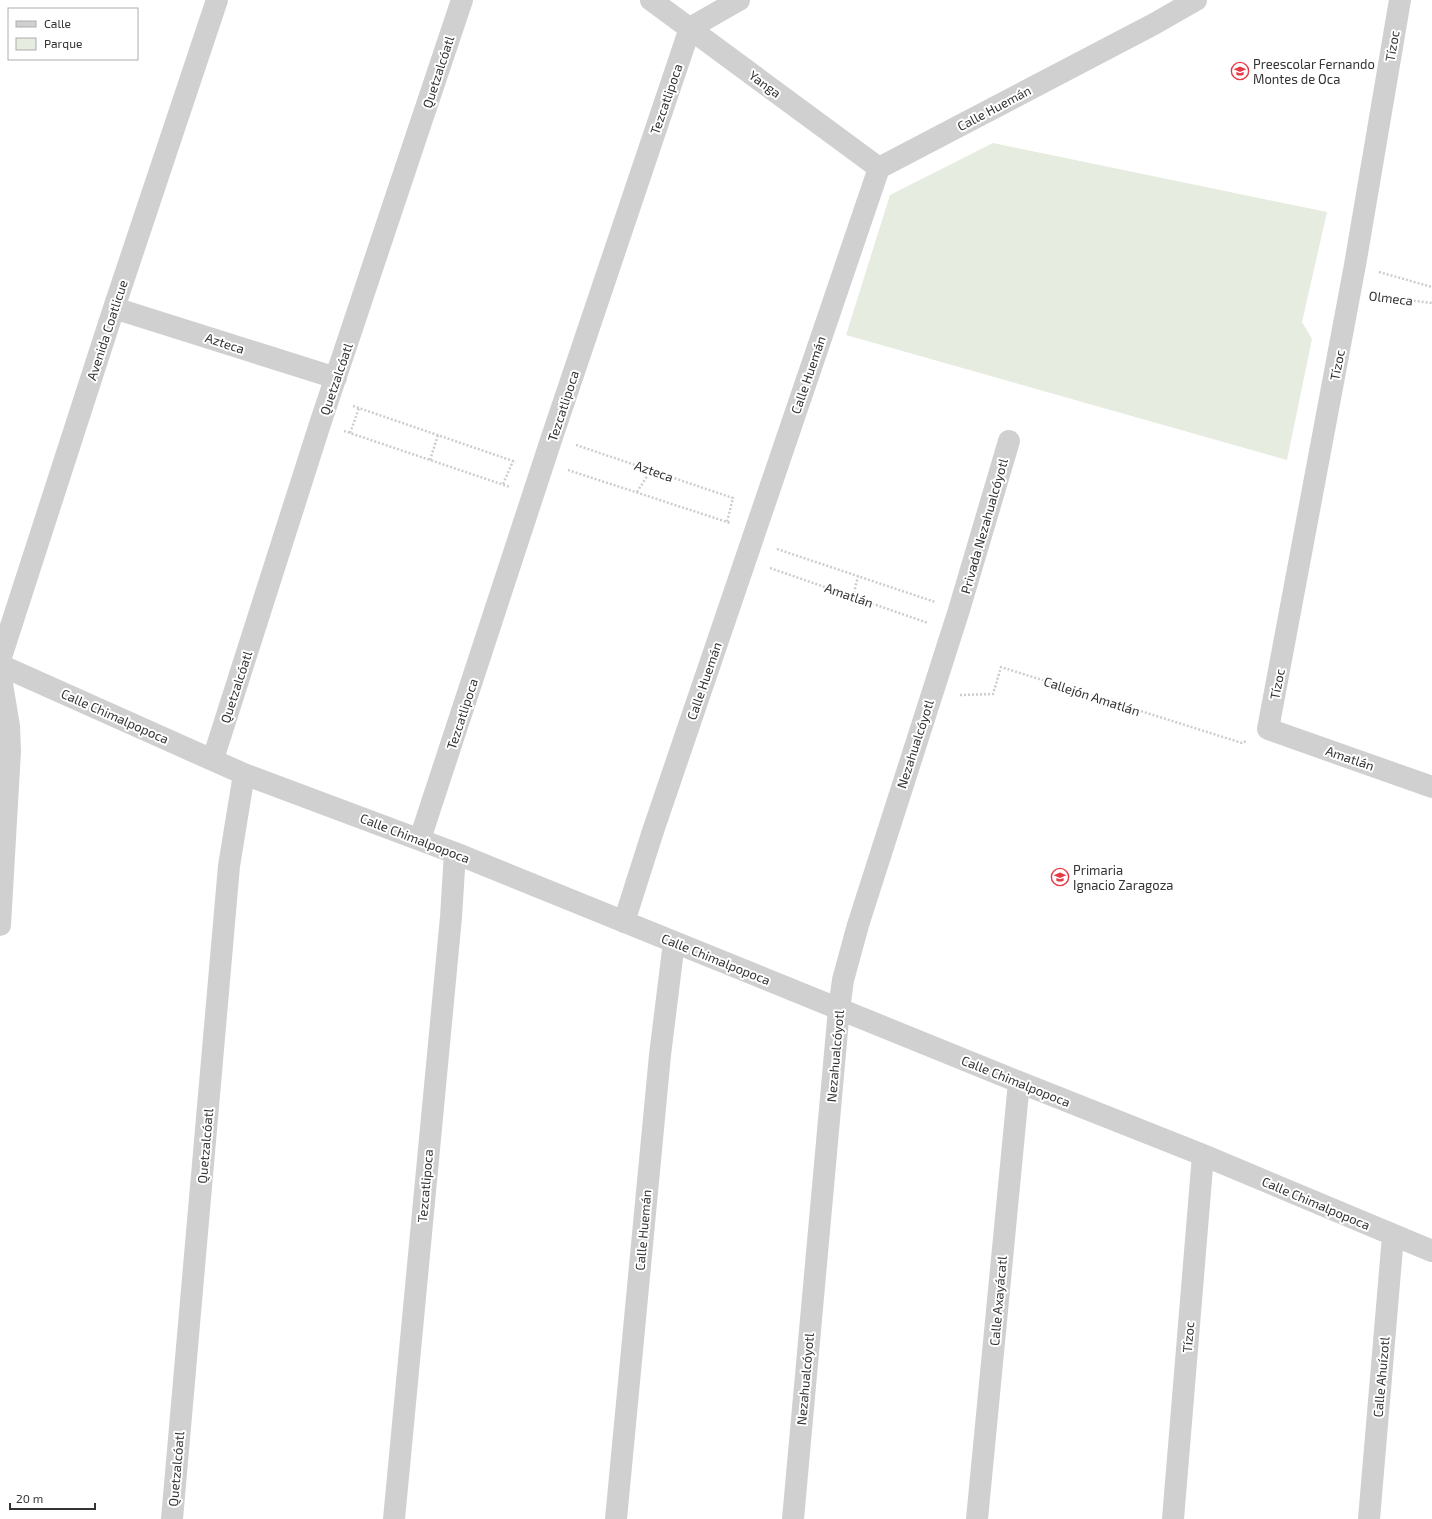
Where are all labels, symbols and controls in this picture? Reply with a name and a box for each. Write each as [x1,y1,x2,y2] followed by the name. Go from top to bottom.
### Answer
[8,8,138,60] legend
[44,16,71,30] text: Calle
[1381,29,1403,63] street label: Tízoc
[419,34,457,110] street label: Quetzalcóatl
[44,36,82,50] text: Parque
[1253,56,1375,87] place label: Preescolar Fernando Montes de Oca
[1230,61,1250,81] school or university icon: Preescolar Fernando Montes de Oca
[646,62,686,136] street label: Tezcatlipoca
[746,67,784,101] street label: Yanga
[954,82,1034,134] street label: Calle Huemán
[83,278,131,382] street label: Avenida Coatlicue
[1368,287,1414,309] street label: Olmeca
[203,329,247,357] street label: Azteca
[787,334,829,416] street label: Calle Huemán
[316,341,356,417] street label: Quetzalcóatl
[1326,348,1348,382] street label: Tízoc
[544,369,582,443] street label: Tezcatlipoca
[957,456,1011,595] street label: Privada Nezahualcóyotl
[632,457,676,485] street label: Azteca
[823,579,875,611] street label: Amatlán
[683,640,725,722] street label: Calle Huemán
[217,649,255,725] street label: Quetzalcóatl
[1266,667,1288,701] street label: Tízoc
[1042,673,1142,719] street label: Callejón Amatlán
[443,677,481,751] street label: Tezcatlipoca
[59,685,171,747] street label: Calle Chimalpopoca
[893,697,937,790] street label: Nezahualcóyotl
[1324,742,1376,774] street label: Amatlán
[358,810,472,866] street label: Calle Chimalpopoca
[1073,862,1173,893] place label: Primaria Ignacio Zaragoza
[1050,867,1070,887] school or university icon: Primaria Ignacio Zaragoza
[659,930,773,988] street label: Calle Chimalpopoca
[823,1009,847,1103] street label: Nezahualcóyotl
[959,1052,1073,1110] street label: Calle Chimalpopoca
[194,1108,216,1184] street label: Quetzalcóatl
[414,1149,436,1223] street label: Tezcatlipoca
[1259,1173,1373,1233] street label: Calle Chimalpopoca
[631,1189,655,1271] street label: Calle Huemán
[986,1255,1010,1347] street label: Calle Axayácatl
[1179,1321,1197,1353] street label: Tízoc
[793,1332,817,1426] street label: Nezahualcóyotl
[1370,1336,1393,1418] street label: Calle Ahuízotl
[165,1431,187,1507] street label: Quetzalcóatl
[10,1485,95,1511] scale bar
[16,1491,43,1505] text: 20 m

